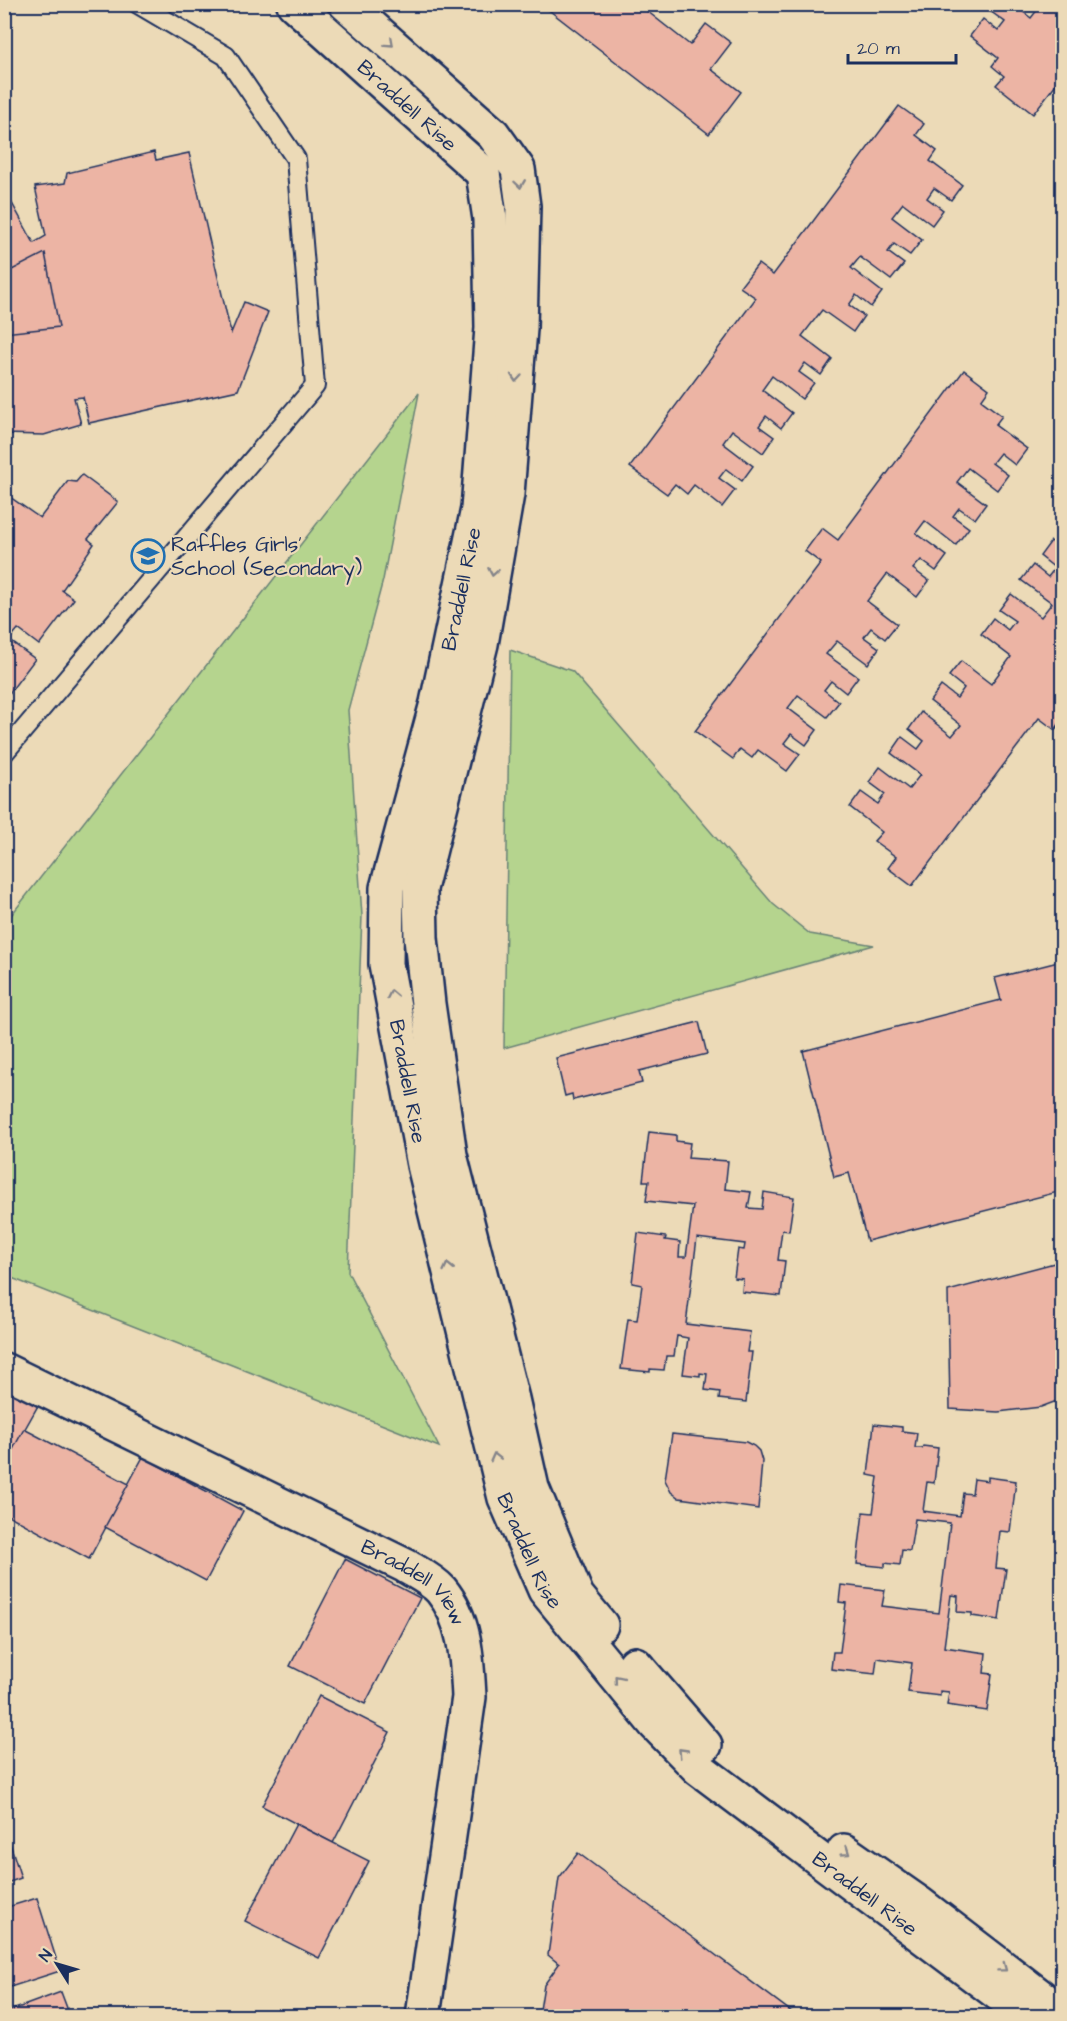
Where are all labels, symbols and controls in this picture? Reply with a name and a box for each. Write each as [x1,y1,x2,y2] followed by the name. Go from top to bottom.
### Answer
[848,27,956,65] scale bar
[383,36,394,47] one-way arrow
[857,36,900,61] text: 20 m
[351,53,463,158] street label: Braddell Rise
[514,179,526,188] one-way arrow
[510,374,523,383] one-way arrow
[434,525,489,653] street label: Braddell Rise
[171,530,362,585] place label: Raffles Girls' School (Secondary)
[130,538,166,574] school or university icon: Raffles Girls' School (Secondary)
[487,566,500,576] one-way arrow
[386,990,399,1000] one-way arrow
[382,1017,434,1146] street label: Braddell Rise
[443,1263,456,1273] one-way arrow
[489,1452,502,1462] one-way arrow
[489,1488,569,1615] street label: Braddell Rise
[356,1532,473,1630] street label: Braddell View
[614,1675,625,1686] one-way arrow
[678,1748,689,1759] one-way arrow
[806,1845,924,1943] street label: Braddell Rise
[839,1845,850,1856] one-way arrow
[27,1934,87,1994] north arrow
[34,1945,58,1966] text: N
[996,1960,1007,1971] one-way arrow

